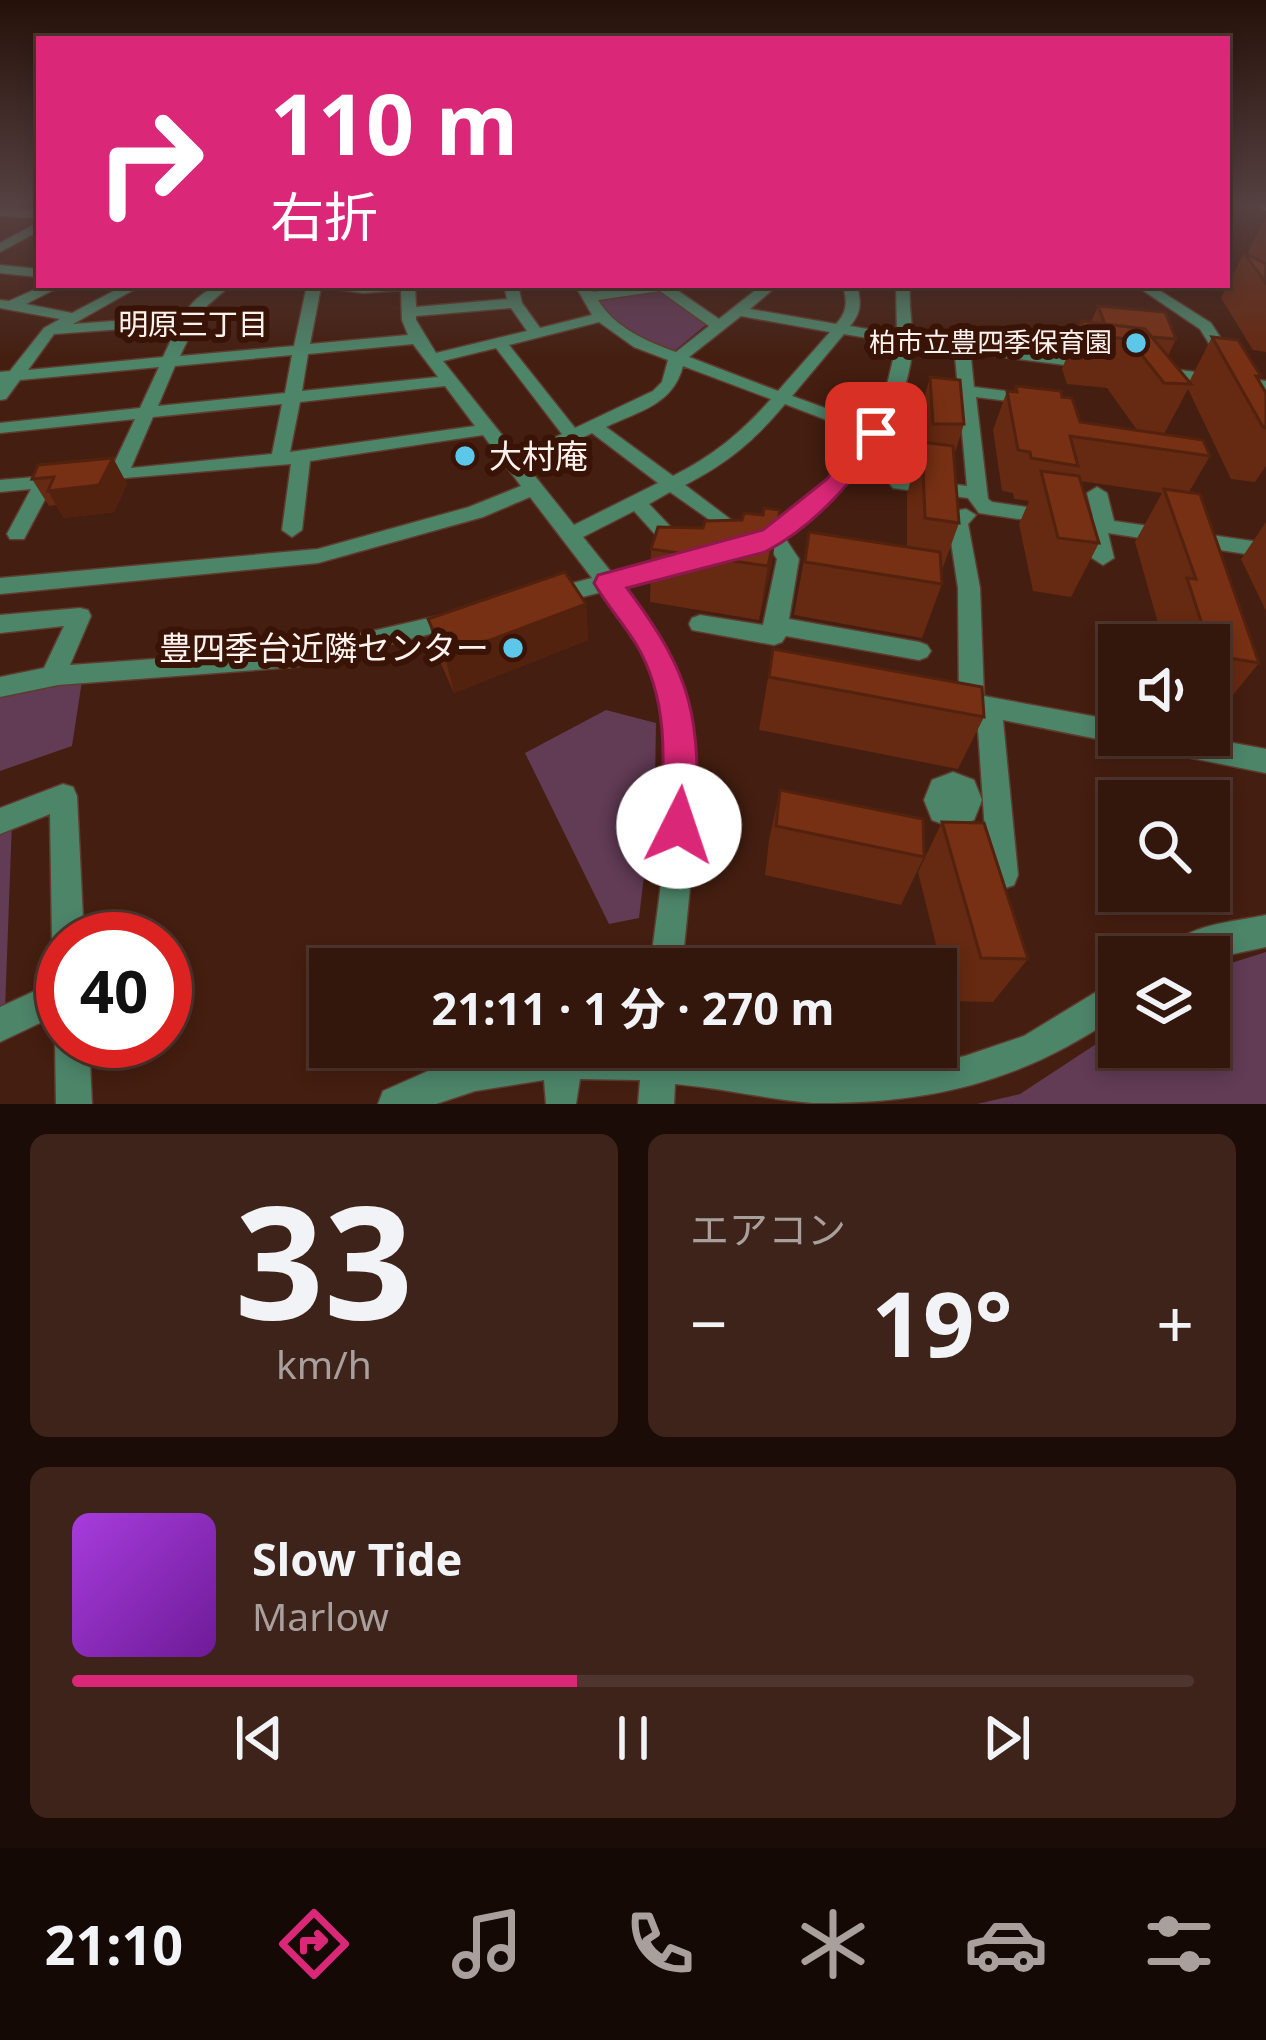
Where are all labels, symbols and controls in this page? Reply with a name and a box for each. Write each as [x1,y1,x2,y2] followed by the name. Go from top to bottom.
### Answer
[270,65,518,180] text: 110 m
[72,84,228,240] icon: right
[270,179,378,253] text: 右折
[118,303,268,344] district label: 明原三丁目
[869,323,1112,360] place label: 柏市立豊四季保育園
[1123,330,1149,356] marker: 柏市立豊四季保育園
[825,382,927,484] pin
[843,400,909,466] icon: arrive
[489,433,588,478] place label: 大村庵
[452,443,478,469] marker: 大村庵
[1098,624,1230,1068] map controls
[1098,624,1230,756] button: sound
[159,625,489,670] place label: 豊四季台近隣センター
[500,635,526,661] marker: 豊四季台近隣センター
[616,763,742,889] position arrow
[1098,780,1230,912] button: search
[36,912,192,1068] speed limit sign: 40
[1098,936,1230,1068] button: layers
[432,977,834,1038] text: 21:11 · 1 分 · 270 m
[235,1152,413,1365] text: 33
[690,1202,846,1255] text: エアコン
[871,1261,1013,1383] text: 19°
[690,1277,728,1367] text: −
[1156,1277,1194,1367] text: +
[276,1337,372,1390] text: km/h
[252,1528,462,1589] text: Slow Tide
[252,1589,389,1642] text: Marlow
[226,1705,292,1771] icon: previous
[600,1705,666,1771] icon: pause
[974,1705,1040,1771] icon: next
[272,1902,356,1986] icon: directions
[445,1902,529,1986] icon: music
[618,1902,702,1986] icon: phone
[791,1902,875,1986] icon: climate
[964,1902,1048,1986] icon: car
[1137,1902,1221,1986] icon: filters
[45,1907,183,1981] text: 21:10

